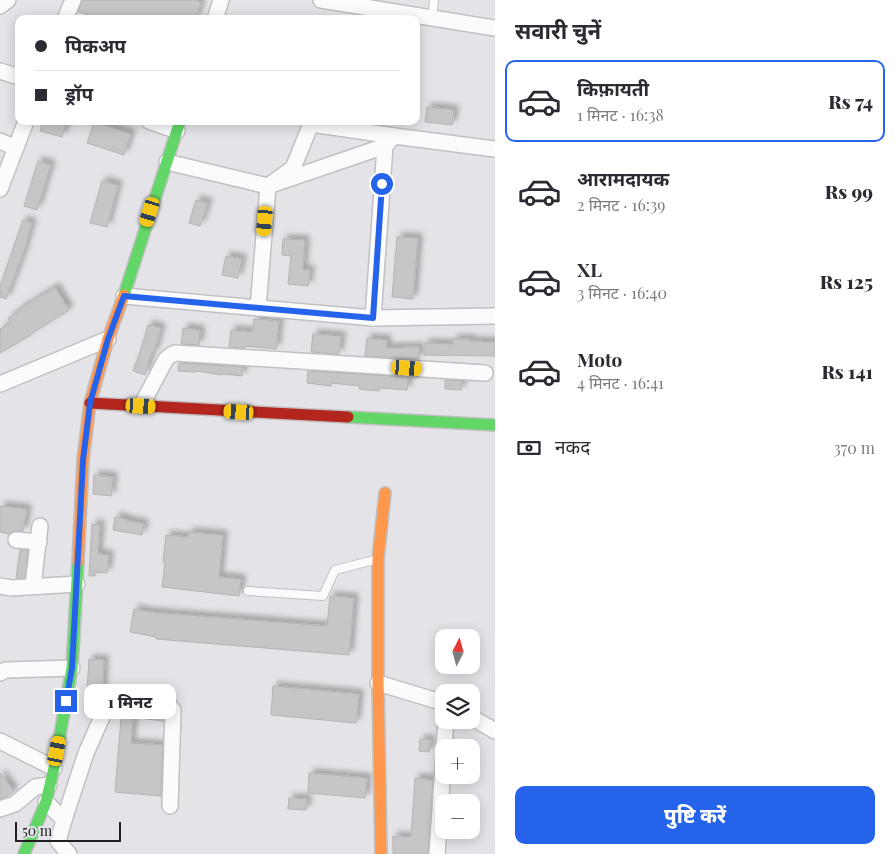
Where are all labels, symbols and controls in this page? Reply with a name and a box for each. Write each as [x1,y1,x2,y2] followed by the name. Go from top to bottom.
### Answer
[515,15,601,45] text: सवारी चुनें
[65,32,126,58] text: पिकअप
[577,75,649,101] text: किफ़ायती
[517,79,562,124] icon: car
[65,80,93,106] text: ड्रॉप
[828,88,873,114] text: Rs 74
[577,104,664,125] text: 1 मिनट · 16:38
[577,165,669,191] text: आरामदायक
[517,169,562,214] icon: car
[371,173,393,195] route start
[825,178,873,204] text: Rs 99
[577,194,665,215] text: 2 मिनट · 16:39
[138,195,161,229] car
[256,205,273,237] car
[577,256,602,282] text: XL
[517,259,562,304] icon: car
[820,268,873,294] text: Rs 125
[577,282,667,303] text: 3 मिनट · 16:40
[577,346,622,372] text: Moto
[517,349,562,394] icon: car
[821,358,873,384] text: Rs 141
[391,359,422,377] car
[577,372,664,393] text: 4 मिनट · 16:41
[125,398,156,414] car
[223,404,254,420] car
[555,433,590,459] text: नकद
[515,434,543,462] icon: cash
[833,437,875,458] text: 370 m
[435,629,480,674] north arrow
[435,629,480,839] map controls
[84,684,176,718] callout: 1 मिनट
[435,684,480,729] button: layers
[55,690,77,712] route end
[108,691,152,712] text: 1 मिनट
[46,735,67,767] car
[435,739,480,784] button: +
[515,786,875,844] button: पुष्टि करें
[435,794,480,839] button: −
[15,819,121,842] scale bar
[22,821,52,840] text: 50 m

